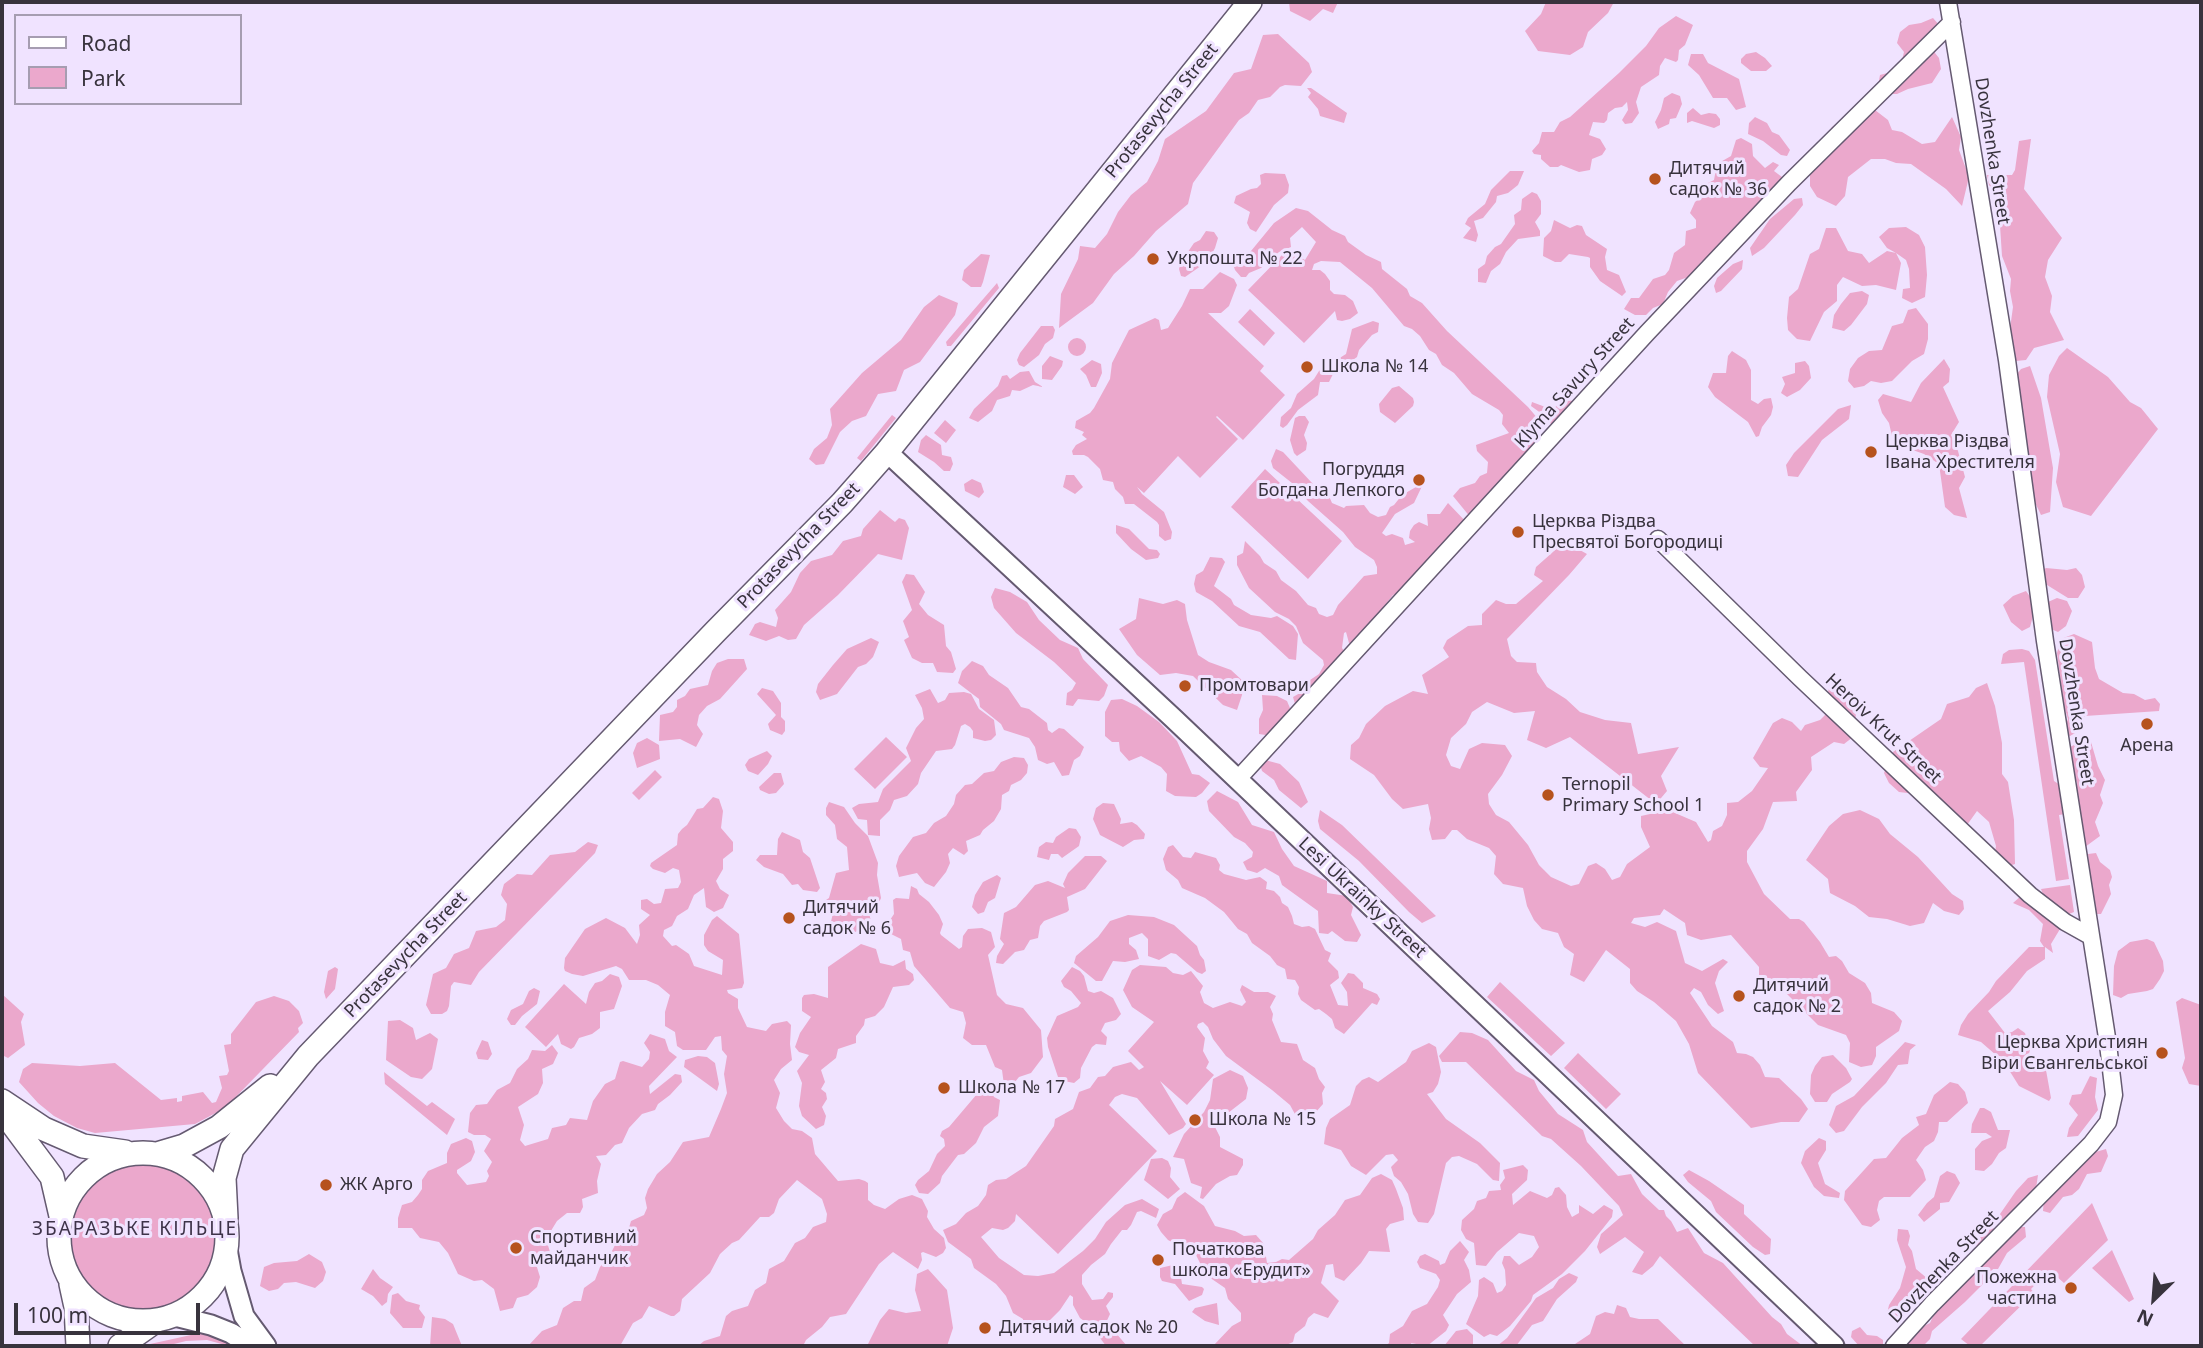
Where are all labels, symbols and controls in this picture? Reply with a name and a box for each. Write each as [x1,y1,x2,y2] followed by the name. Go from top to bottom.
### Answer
[14,14,242,105] legend
[81,29,131,57] text: Road
[1101,39,1223,183] street label: Protasevycha Street
[81,64,125,92] text: Park
[1970,76,2014,226] street label: Dovzhenka Street
[1669,158,1767,200] place label: Дитячий садок № 36
[1647,171,1663,187] marker: Дитячий садок № 36
[1167,248,1303,270] place label: Укрпошта № 22
[1145,251,1161,267] marker: Укрпошта № 22
[1511,313,1639,453] street label: Klyma Savury Street
[1321,356,1428,378] place label: Школа № 14
[1299,359,1315,375] marker: Школа № 14
[1885,431,2035,474] place label: Церква Різдва Івана Хрестителя
[1863,444,1879,460] marker: Церква Різдва Івана Хрестителя
[1258,459,1405,502] place label: Погруддя Богдана Лепкого
[1411,472,1427,488] marker: Погруддя Богдана Лепкого
[733,478,865,614] street label: Protasevycha Street
[1532,511,1723,554] place label: Церква Різдва Пресвятої Богородиці
[1510,524,1526,540] marker: Церква Різдва Пресвятої Богородиці
[2054,637,2098,787] street label: Dovzhenka Street
[1820,670,1946,788] street label: Heroiv Krut Street
[1199,675,1309,697] place label: Промтовари
[1177,678,1193,694] marker: Промтовари
[2139,716,2155,732] marker: Арена
[2120,735,2174,757] place label: Арена
[1562,774,1704,816] place label: Ternopil Primary School 1
[1540,787,1556,803] marker: Ternopil Primary School 1
[1294,833,1430,963] street label: Lesi Ukrainky Street
[340,887,472,1023] street label: Protasevycha Street
[803,897,891,940] place label: Дитячий садок № 6
[781,910,797,926] marker: Дитячий садок № 6
[1753,975,1841,1018] place label: Дитячий садок № 2
[1731,988,1747,1004] marker: Дитячий садок № 2
[1981,1032,2148,1074] place label: Церква Християн Віри Євангельської
[2154,1045,2170,1061] marker: Церква Християн Віри Євангельської
[958,1077,1065,1099] place label: Школа № 17
[936,1080,952,1096] marker: Школа № 17
[1209,1109,1316,1131] place label: Школа № 15
[1187,1112,1203,1128] marker: Школа № 15
[340,1174,413,1196] place label: ЖК Арго
[318,1177,334,1193] marker: ЖК Арго
[1885,1206,2003,1328] street label: Dovzhenka Street
[34,1219,236,1241] district label: ЗБАРАЗЬКЕ КІЛЬЦЕ
[530,1227,637,1270] place label: Спортивний майданчик
[1172,1239,1311,1282] place label: Початкова школа «Ерудит»
[508,1240,524,1256] marker: Спортивний майданчик
[1150,1252,1166,1268] marker: Початкова школа «Ерудит»
[2119,1264,2189,1334] north arrow
[1976,1267,2057,1310] place label: Пожежна частина
[2063,1280,2079,1296] marker: Пожежна частина
[18,1288,203,1332] scale bar
[27,1301,88,1329] text: 100 m
[2133,1303,2158,1333] text: N
[999,1317,1178,1339] place label: Дитячий садок № 20
[977,1320,993,1336] marker: Дитячий садок № 20

